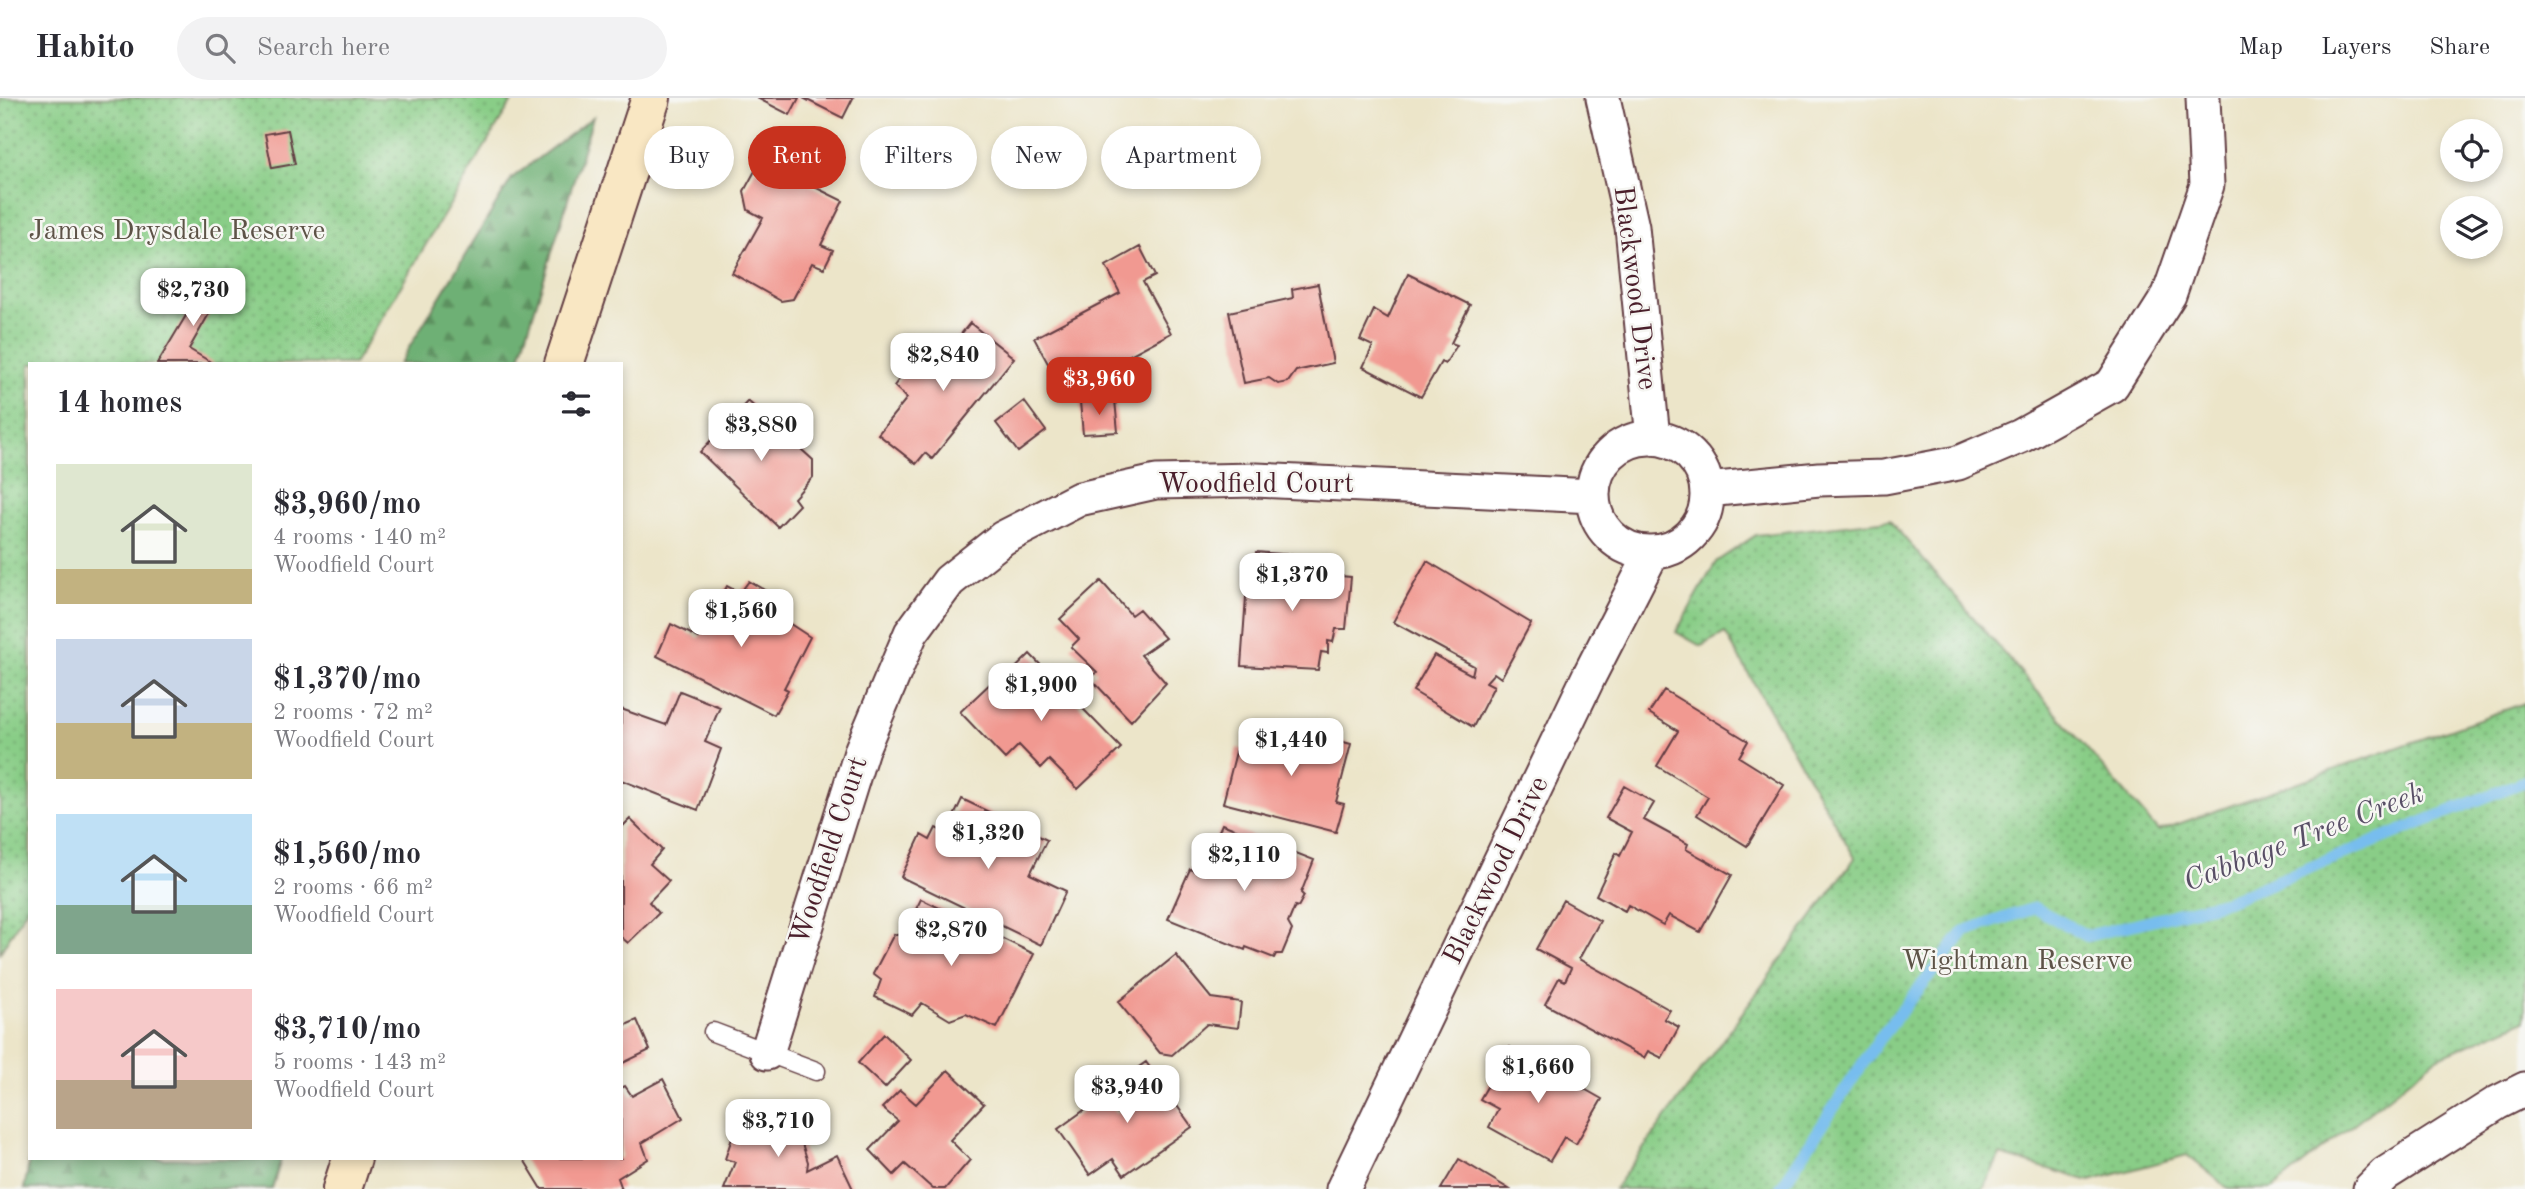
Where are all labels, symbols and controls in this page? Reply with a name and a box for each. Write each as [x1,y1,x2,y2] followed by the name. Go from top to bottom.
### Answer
[177,17,667,80] search box
[201,29,239,67] icon: search
[35,32,135,65] text: Habito
[257,35,390,61] text: Search here
[2239,36,2283,60] text: Map
[2321,36,2391,60] text: Layers
[2429,36,2490,60] text: Share
[2440,119,2503,259] map controls
[2440,119,2503,182] button: locate
[644,126,734,189] chip: Buy
[748,126,846,189] chip: Rent
[860,126,977,189] chip: Filters
[991,126,1087,189] chip: New
[1101,126,1261,189] chip: Apartment
[1608,184,1660,392] street label: Blackwood Drive
[2440,196,2503,259] button: layers
[29,218,325,246] park label: James Drysdale Reserve
[136,268,250,328] pin: $2,730
[156,279,230,302] text: $2,730
[886,334,1000,393] pin: $2,840
[906,344,980,367] text: $2,840
[1042,358,1156,417] pin: $3,960
[1062,368,1136,391] text: $3,960
[557,385,595,423] icon: filters
[56,389,182,419] text: 14 homes
[704,404,818,463] pin: $3,880
[724,414,798,437] text: $3,880
[1158,471,1354,499] street label: Woodfield Court
[273,490,421,520] text: $3,960/mo
[112,492,196,576] icon: home
[273,526,446,549] text: 4 rooms · 140 m²
[273,554,434,577] text: Woodfield Court
[1235,554,1349,613] pin: $1,370
[1255,564,1329,587] text: $1,370
[684,589,798,649] pin: $1,560
[704,600,778,623] text: $1,560
[984,664,1098,723] pin: $1,900
[273,665,421,695] text: $1,370/mo
[112,667,196,751] icon: home
[1004,674,1078,697] text: $1,900
[273,701,433,724] text: 2 rooms · 72 m²
[1234,718,1348,778] pin: $1,440
[273,729,434,752] text: Woodfield Court
[1254,729,1328,752] text: $1,440
[786,753,874,949] street label: Woodfield Court
[1439,773,1555,969] street label: Blackwood Drive
[2180,778,2428,898] water label: Cabbage Tree Creek
[931,812,1045,871] pin: $1,320
[951,822,1025,845] text: $1,320
[1187,834,1301,893] pin: $2,110
[273,840,421,870] text: $1,560/mo
[112,842,196,926] icon: home
[1207,844,1281,867] text: $2,110
[273,876,433,899] text: 2 rooms · 66 m²
[273,904,434,927] text: Woodfield Court
[894,908,1008,968] pin: $2,870
[914,919,988,942] text: $2,870
[1901,948,2133,976] park label: Wightman Reserve
[273,1015,421,1045] text: $3,710/mo
[112,1017,196,1101] icon: home
[1481,1046,1595,1105] pin: $1,660
[273,1051,446,1074] text: 5 rooms · 143 m²
[1501,1056,1575,1079] text: $1,660
[1070,1066,1184,1125] pin: $3,940
[1090,1076,1164,1099] text: $3,940
[273,1079,434,1102] text: Woodfield Court
[721,1100,835,1159] pin: $3,710
[741,1110,815,1133] text: $3,710

